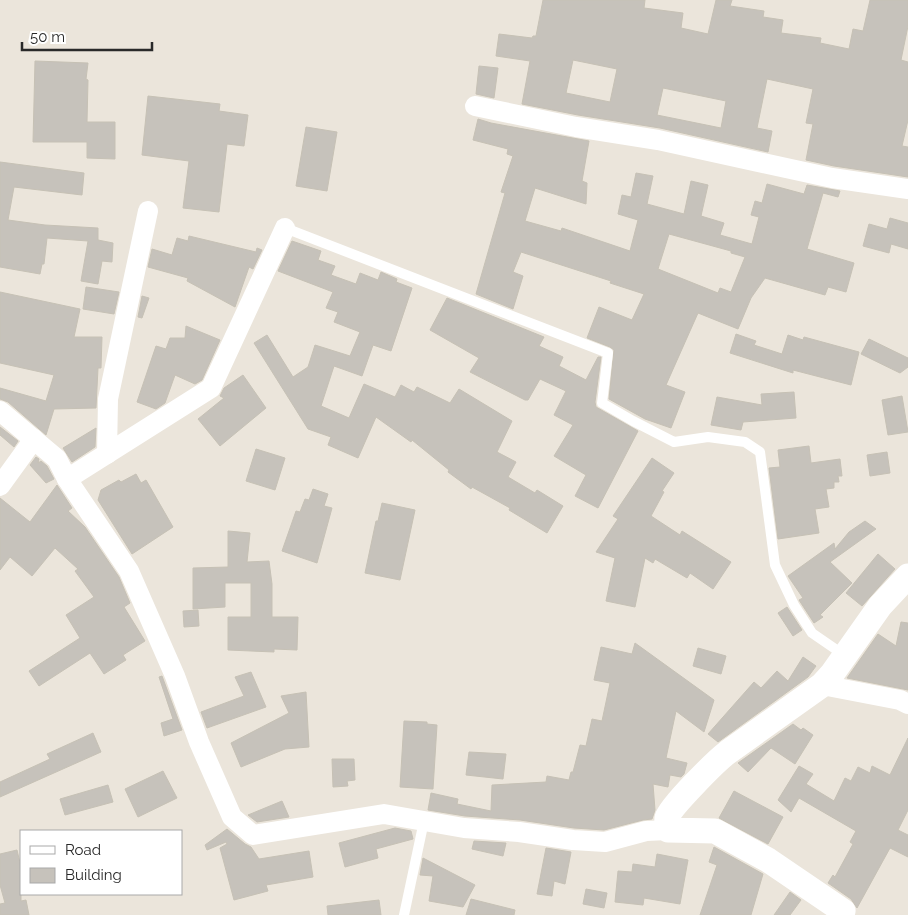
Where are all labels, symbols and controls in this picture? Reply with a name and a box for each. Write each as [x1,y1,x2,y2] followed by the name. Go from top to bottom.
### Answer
[22,20,152,52] scale bar
[30,28,65,46] text: 50 m
[20,830,182,895] legend
[65,841,101,859] text: Road
[65,866,122,884] text: Building

